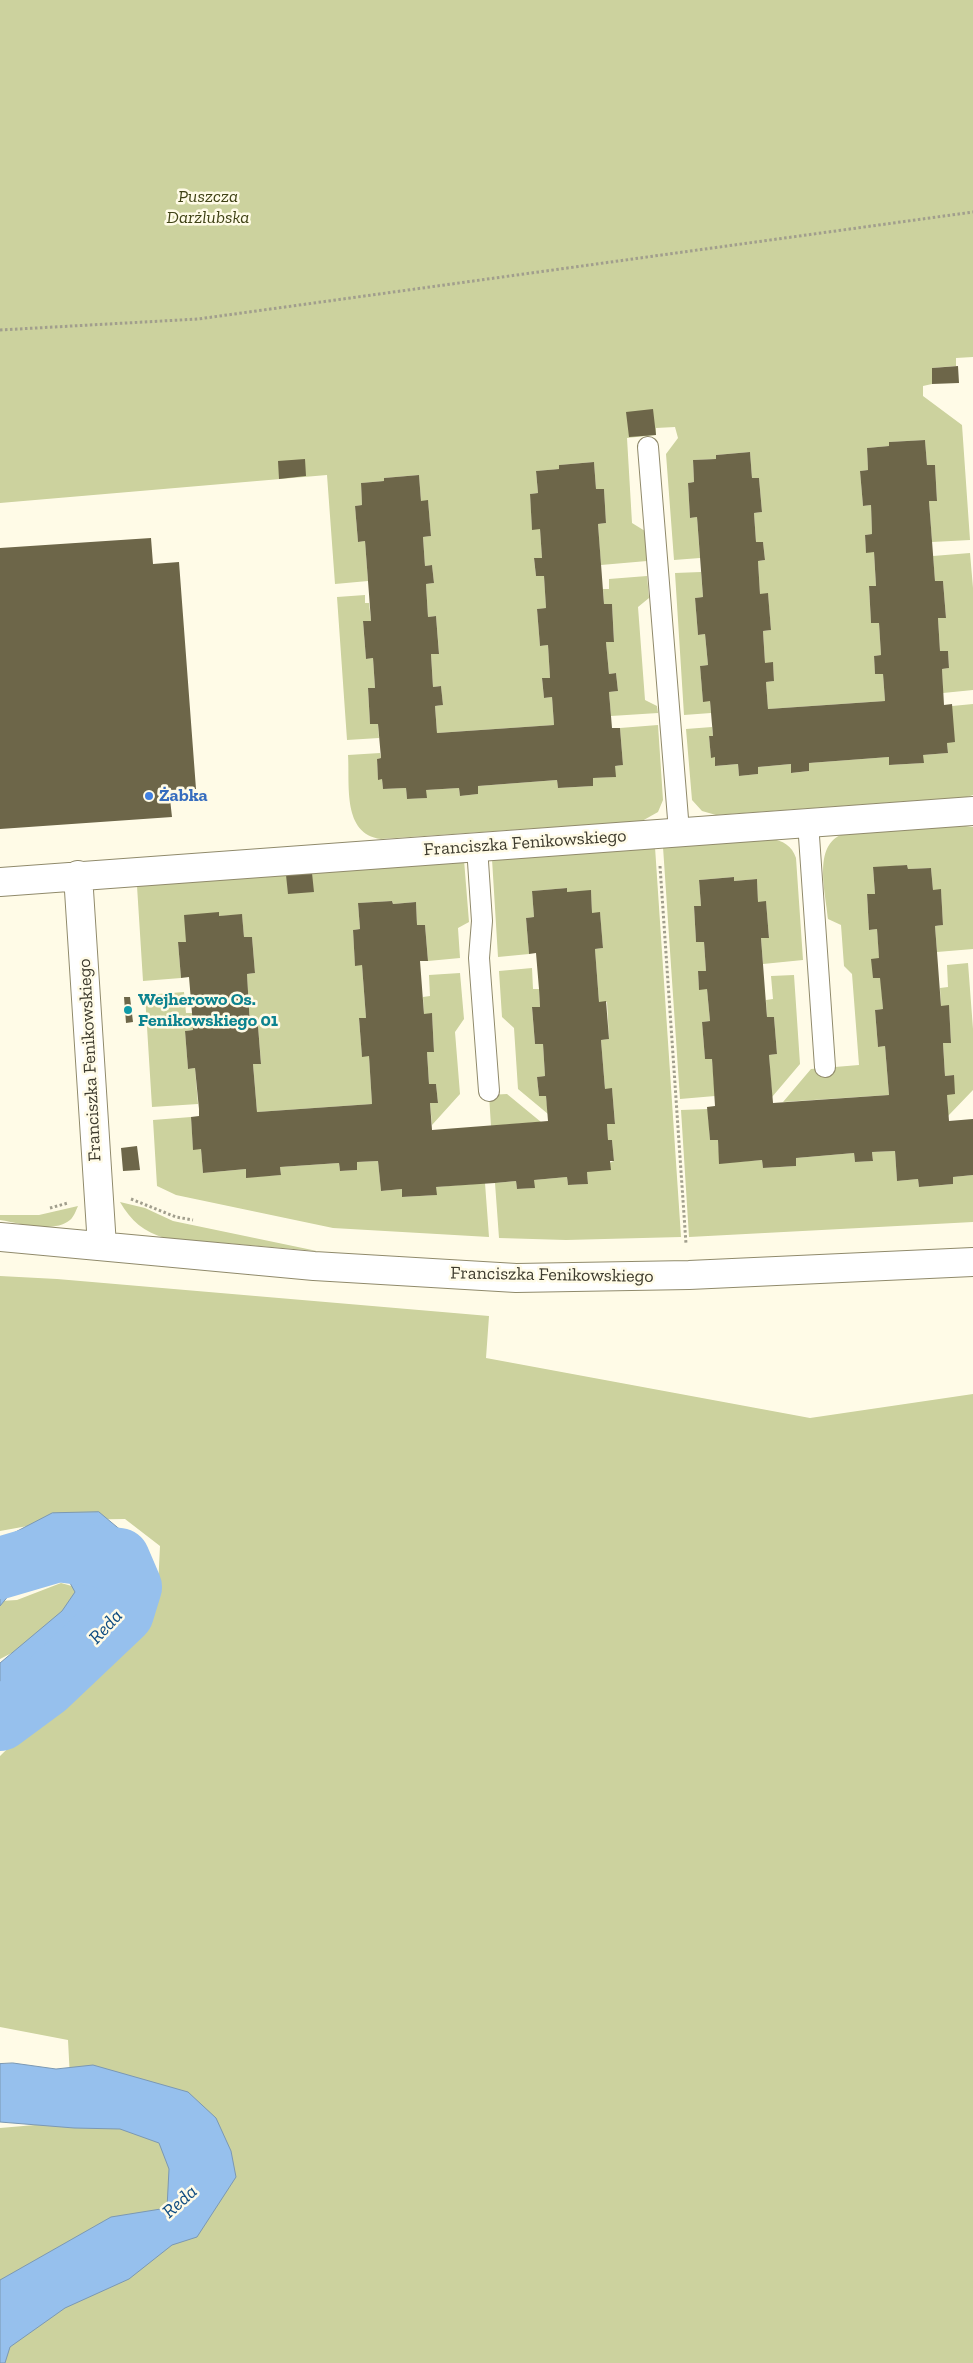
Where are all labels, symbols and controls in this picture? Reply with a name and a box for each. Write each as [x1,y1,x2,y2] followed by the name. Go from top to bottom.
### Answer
[167,186,249,228] park label: Puszcza Darżlubska
[159,785,208,807] place label: Żabka
[143,790,155,802] marker: Żabka
[423,825,627,861] street label: Franciszka Fenikowskiego
[74,958,106,1162] street label: Franciszka Fenikowskiego
[138,989,278,1032] place label: Wejherowo Os. Fenikowskiego 01
[122,1004,134,1016] marker: Wejherowo Os. Fenikowskiego 01
[450,1262,654,1288] street label: Franciszka Fenikowskiego
[84,1605,128,1649] water label: Reda
[158,2181,202,2223] water label: Reda

